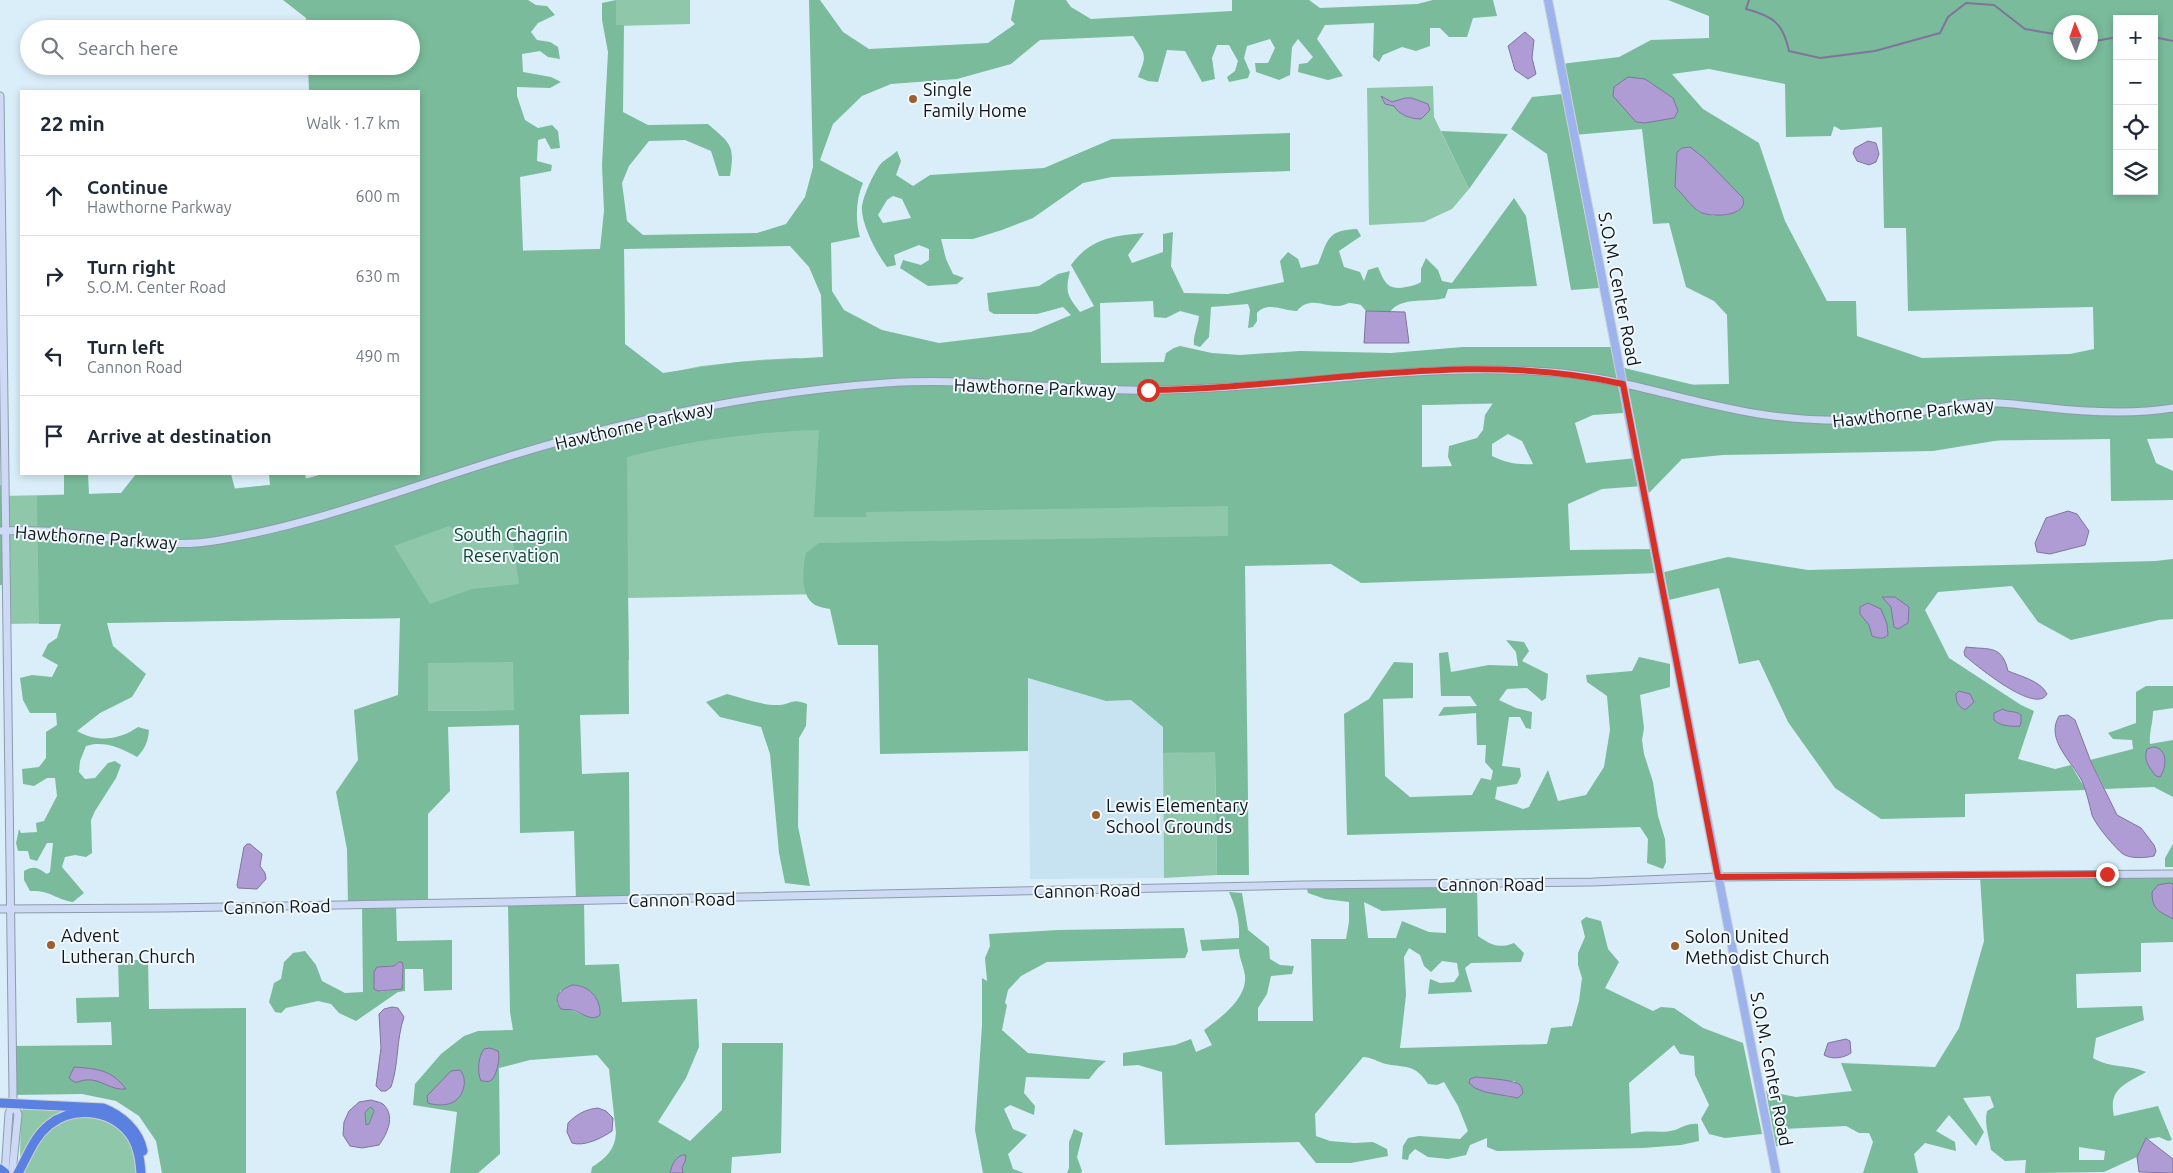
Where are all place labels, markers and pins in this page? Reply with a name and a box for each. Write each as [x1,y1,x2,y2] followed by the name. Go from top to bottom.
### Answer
[923,79,1027,120] place label: Single Family Home
[907,93,919,105] marker: Single Family Home
[1106,795,1248,836] place label: Lewis Elementary School Grounds
[1090,809,1102,821] marker: Lewis Elementary School Grounds
[61,925,195,966] place label: Advent Lutheran Church
[1685,926,1829,967] place label: Solon United Methodist Church
[45,939,57,951] marker: Advent Lutheran Church
[1669,940,1681,952] marker: Solon United Methodist Church

